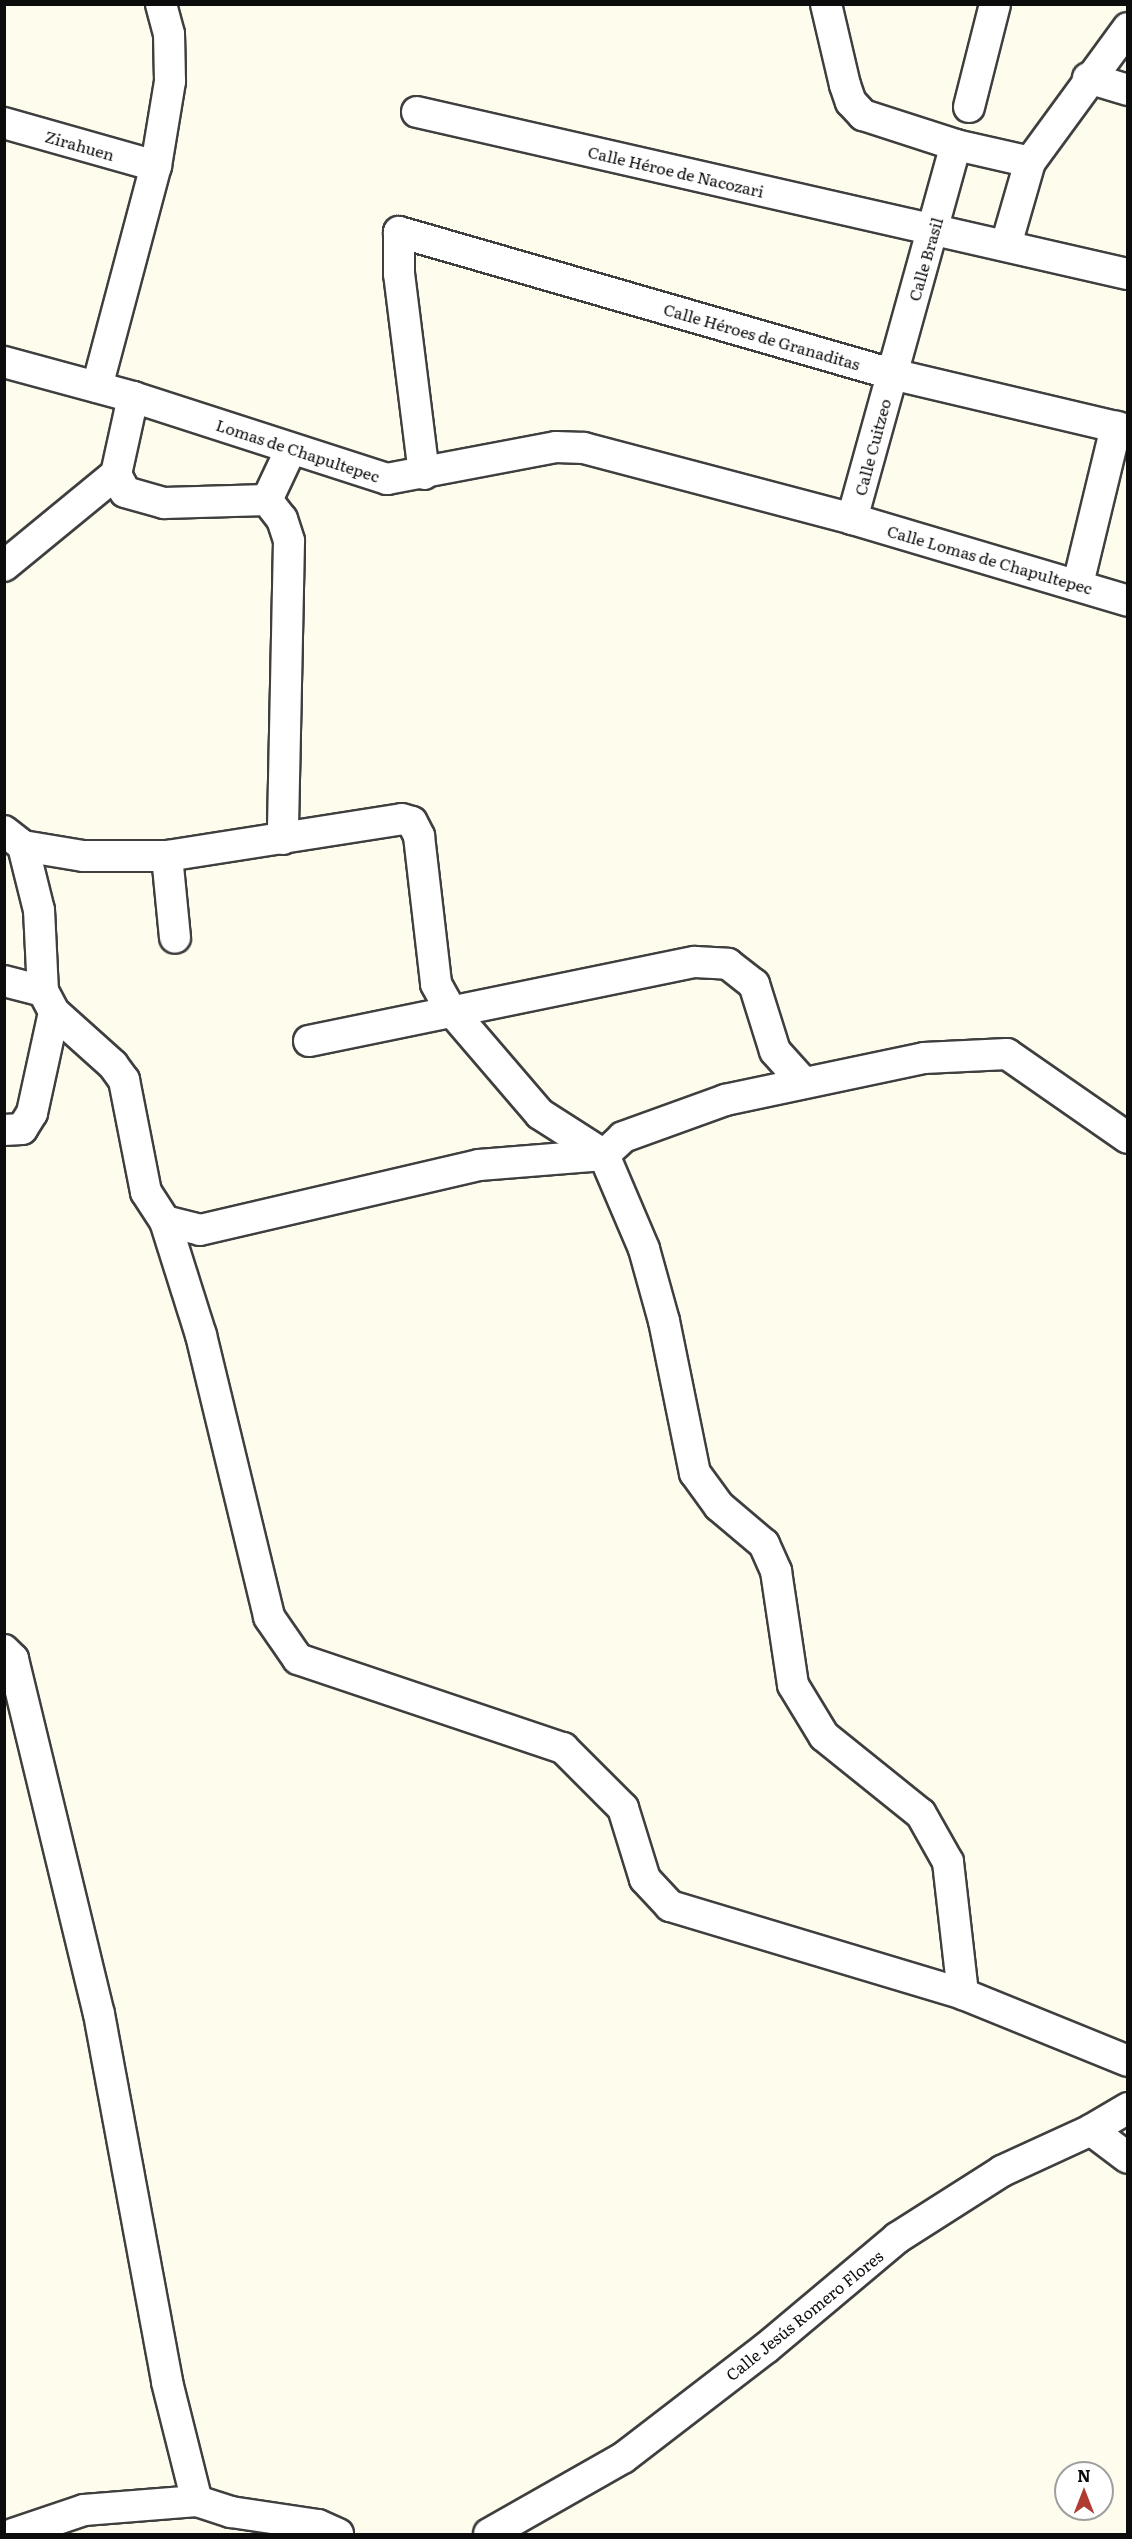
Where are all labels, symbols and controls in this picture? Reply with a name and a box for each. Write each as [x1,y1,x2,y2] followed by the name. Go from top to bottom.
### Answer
[43,126,117,164] street label: Zirahuen
[586,141,766,201] street label: Calle Héroe de Nacozari
[904,215,946,303] street label: Calle Brasil
[662,299,862,373] street label: Calle Héroes de Granaditas
[850,396,894,498] street label: Calle Cuitzeo
[214,414,382,486] street label: Lomas de Chapultepec
[885,520,1095,598] street label: Calle Lomas de Chapultepec
[722,2246,886,2384] street label: Calle Jesús Romero Flores
[1054,2461,1114,2521] north arrow
[1077,2463,1091,2487] text: N

